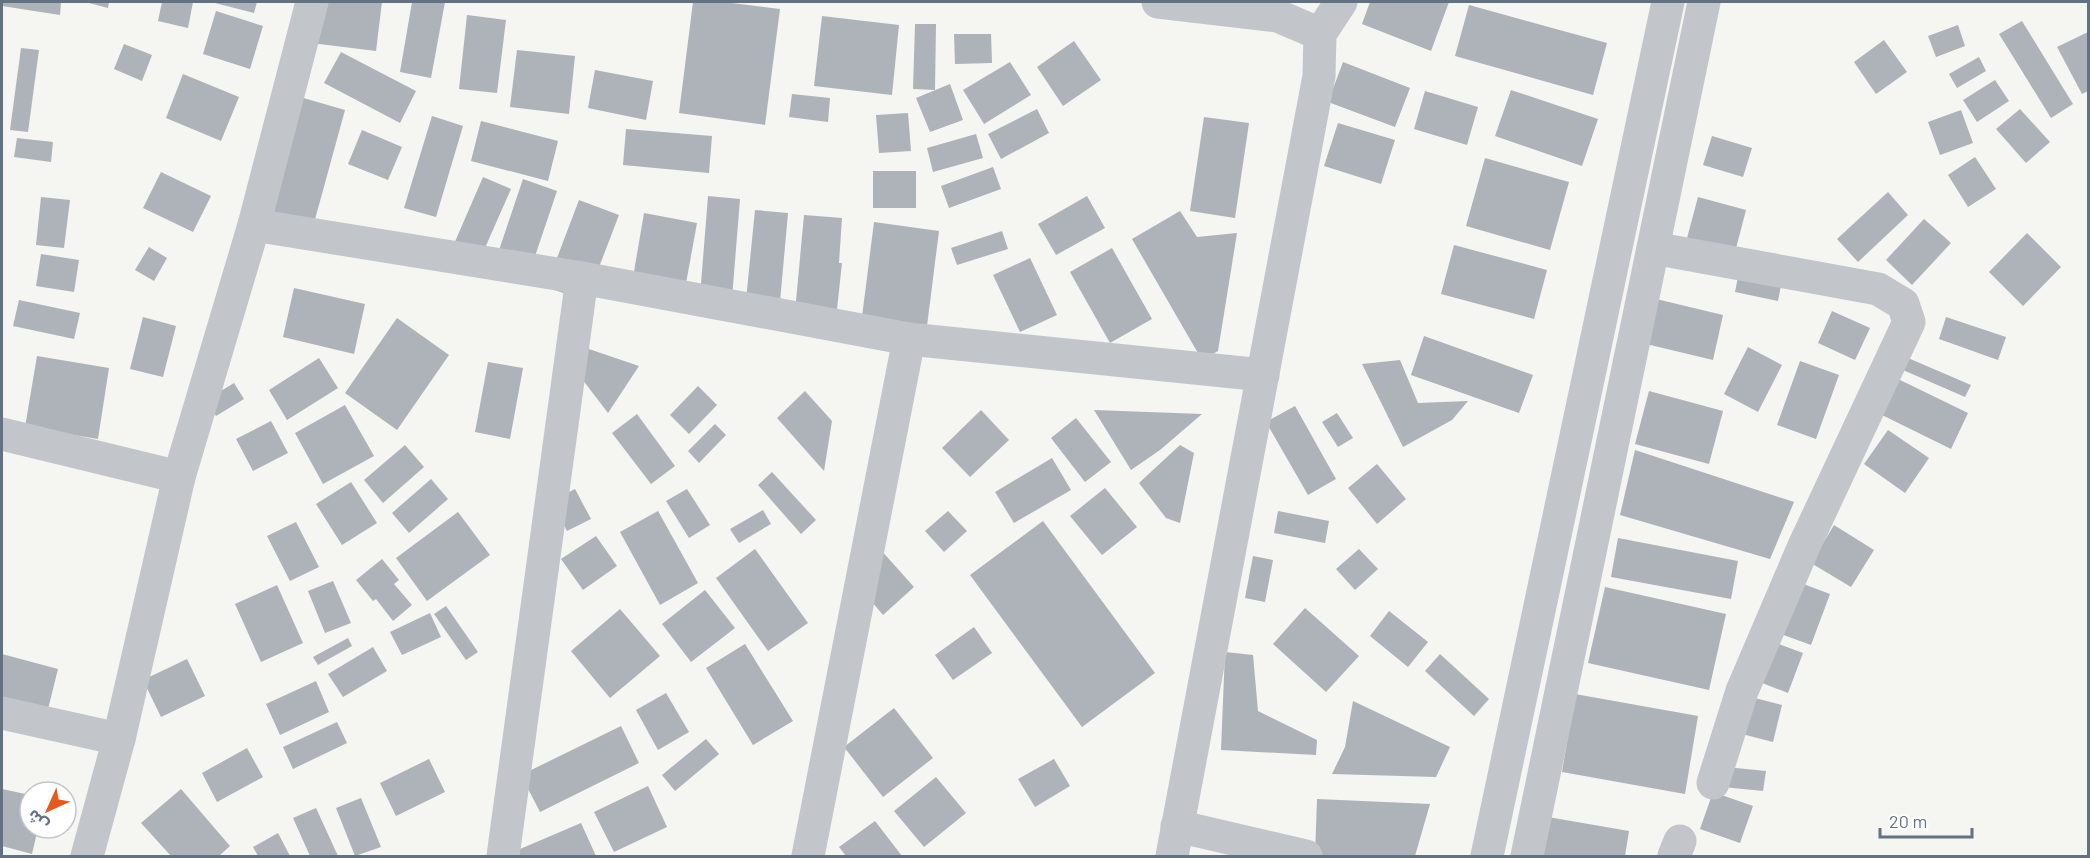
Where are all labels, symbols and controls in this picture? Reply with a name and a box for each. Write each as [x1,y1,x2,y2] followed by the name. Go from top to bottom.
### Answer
[18,780,78,840] north arrow
[1880,801,1972,839] scale bar
[23,806,52,835] text: ش
[1889,810,1927,832] text: 20 m

